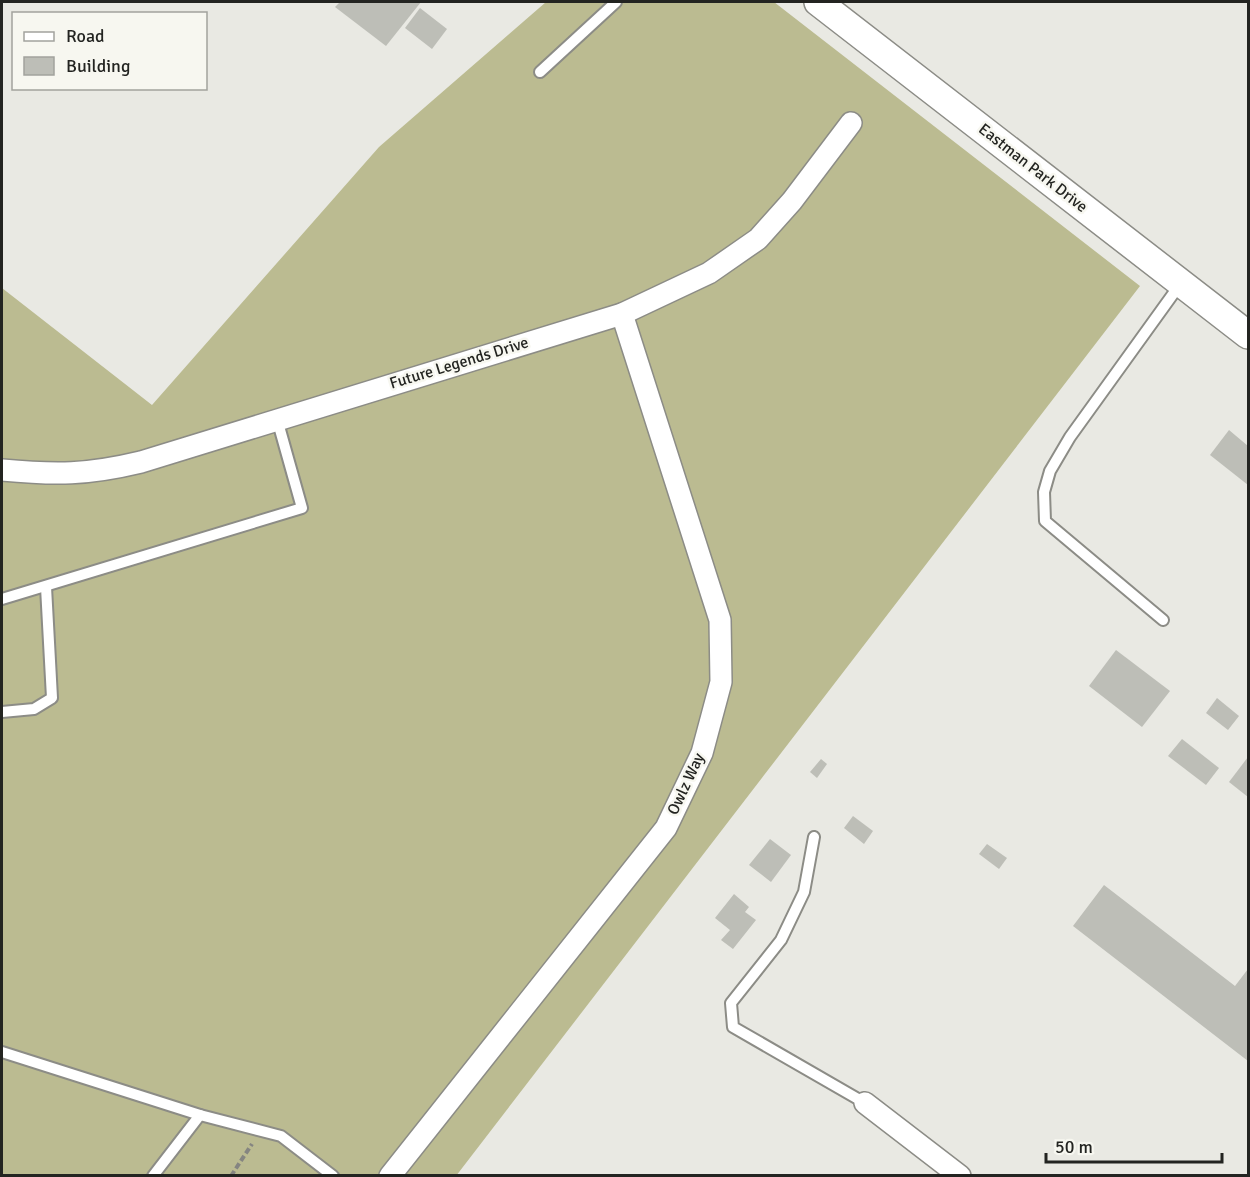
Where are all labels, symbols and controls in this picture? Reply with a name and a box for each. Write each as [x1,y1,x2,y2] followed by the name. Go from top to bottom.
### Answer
[12,12,207,90] legend
[66,25,105,47] text: Road
[66,55,130,77] text: Building
[975,119,1091,217] street label: Eastman Park Drive
[387,332,531,394] street label: Future Legends Drive
[663,749,709,818] street label: Owlz Way
[1046,1126,1222,1164] scale bar
[1055,1136,1093,1158] text: 50 m

